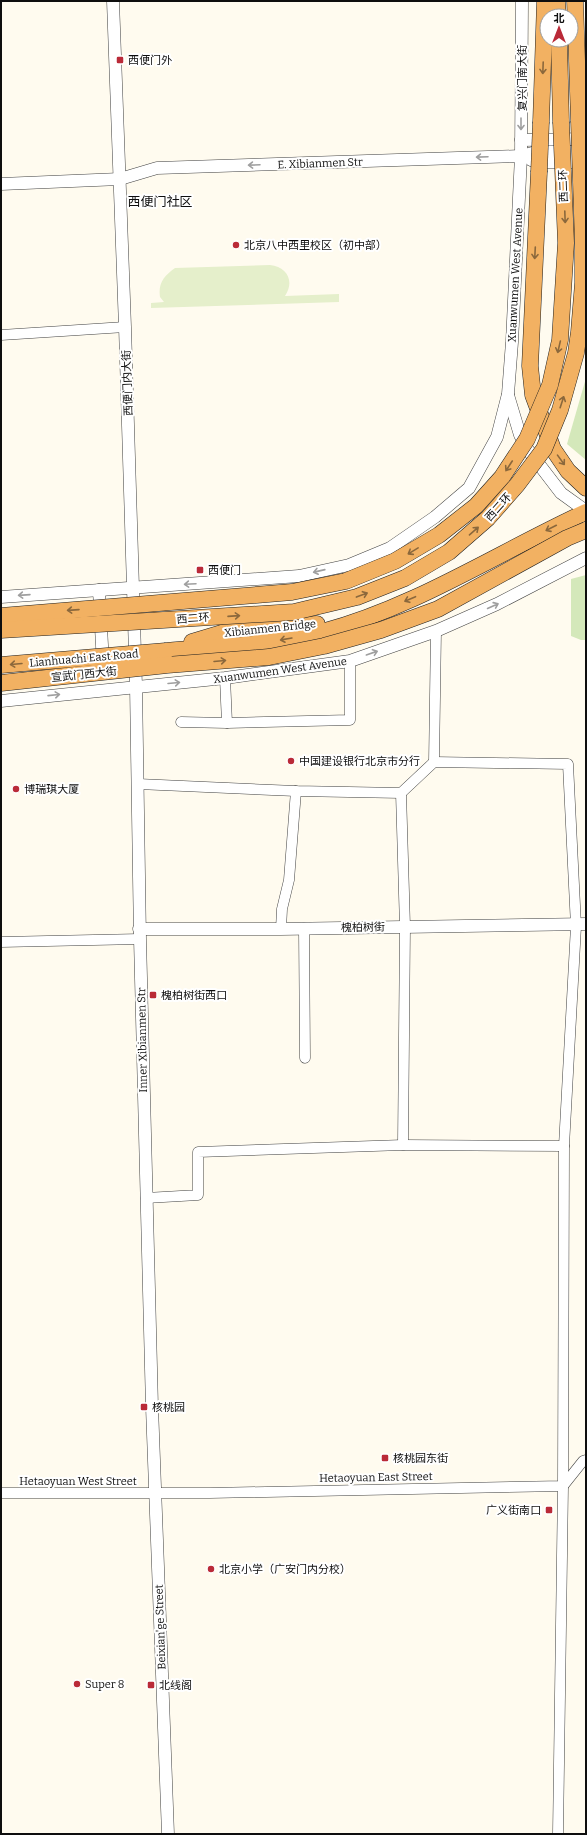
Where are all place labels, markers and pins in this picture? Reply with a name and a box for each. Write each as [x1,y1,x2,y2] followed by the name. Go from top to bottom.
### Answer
[128,54,172,67] place label: 西便门外
[115,55,125,65] marker: 西便门外
[244,239,387,252] place label: 北京八中西里校区（初中部）
[231,240,241,250] marker: 北京八中西里校区（初中部）
[208,564,241,577] place label: 西便门
[195,565,205,575] marker: 西便门
[299,755,420,768] place label: 中国建设银行北京市分行
[286,756,296,766] marker: 中国建设银行北京市分行
[24,783,79,796] place label: 博瑞琪大厦
[11,784,21,794] marker: 博瑞琪大厦
[161,989,227,1002] place label: 槐柏树街西口
[148,990,158,1000] marker: 槐柏树街西口
[152,1401,185,1414] place label: 核桃园
[139,1402,149,1412] marker: 核桃园
[393,1452,448,1465] place label: 核桃园东街
[380,1453,390,1463] marker: 核桃园东街
[486,1504,541,1517] place label: 广义街南口
[544,1505,554,1515] marker: 广义街南口
[219,1563,351,1576] place label: 北京小学（广安门内分校）
[206,1564,216,1574] marker: 北京小学（广安门内分校）
[85,1678,124,1691] place label: Super 8
[72,1679,82,1689] marker: Super 8
[159,1679,192,1692] place label: 北线阁
[146,1680,156,1690] marker: 北线阁

